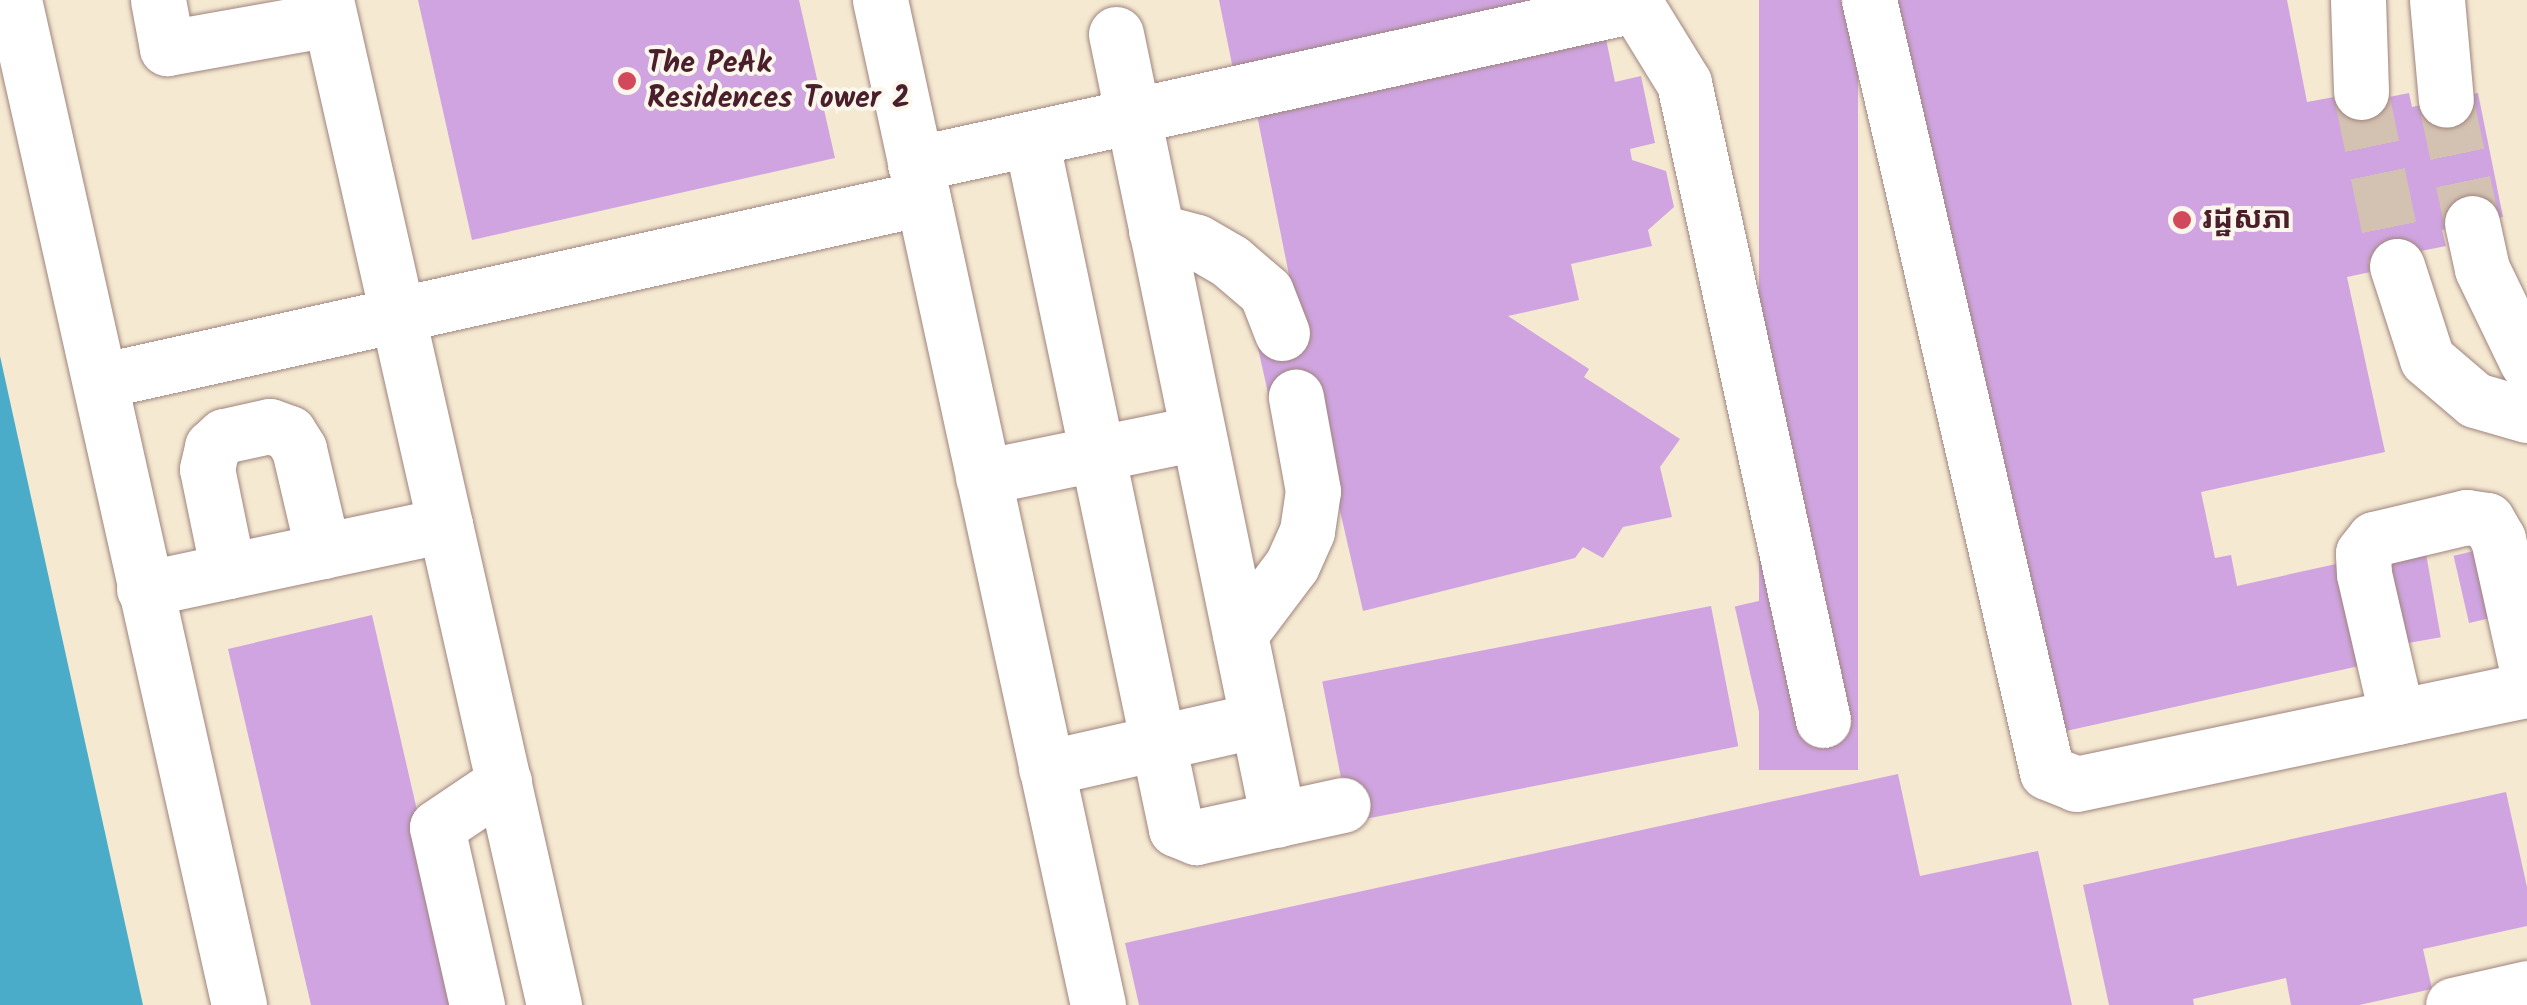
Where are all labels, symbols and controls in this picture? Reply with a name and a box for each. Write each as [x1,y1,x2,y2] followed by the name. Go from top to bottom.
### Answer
[647,46,910,116] place label: The PeAk Residences Tower 2
[616,70,638,92] marker: The PeAk Residences Tower 2
[2202,202,2291,238] place label: រដ្ឋសភា
[2171,209,2193,231] marker: រដ្ឋសភា

